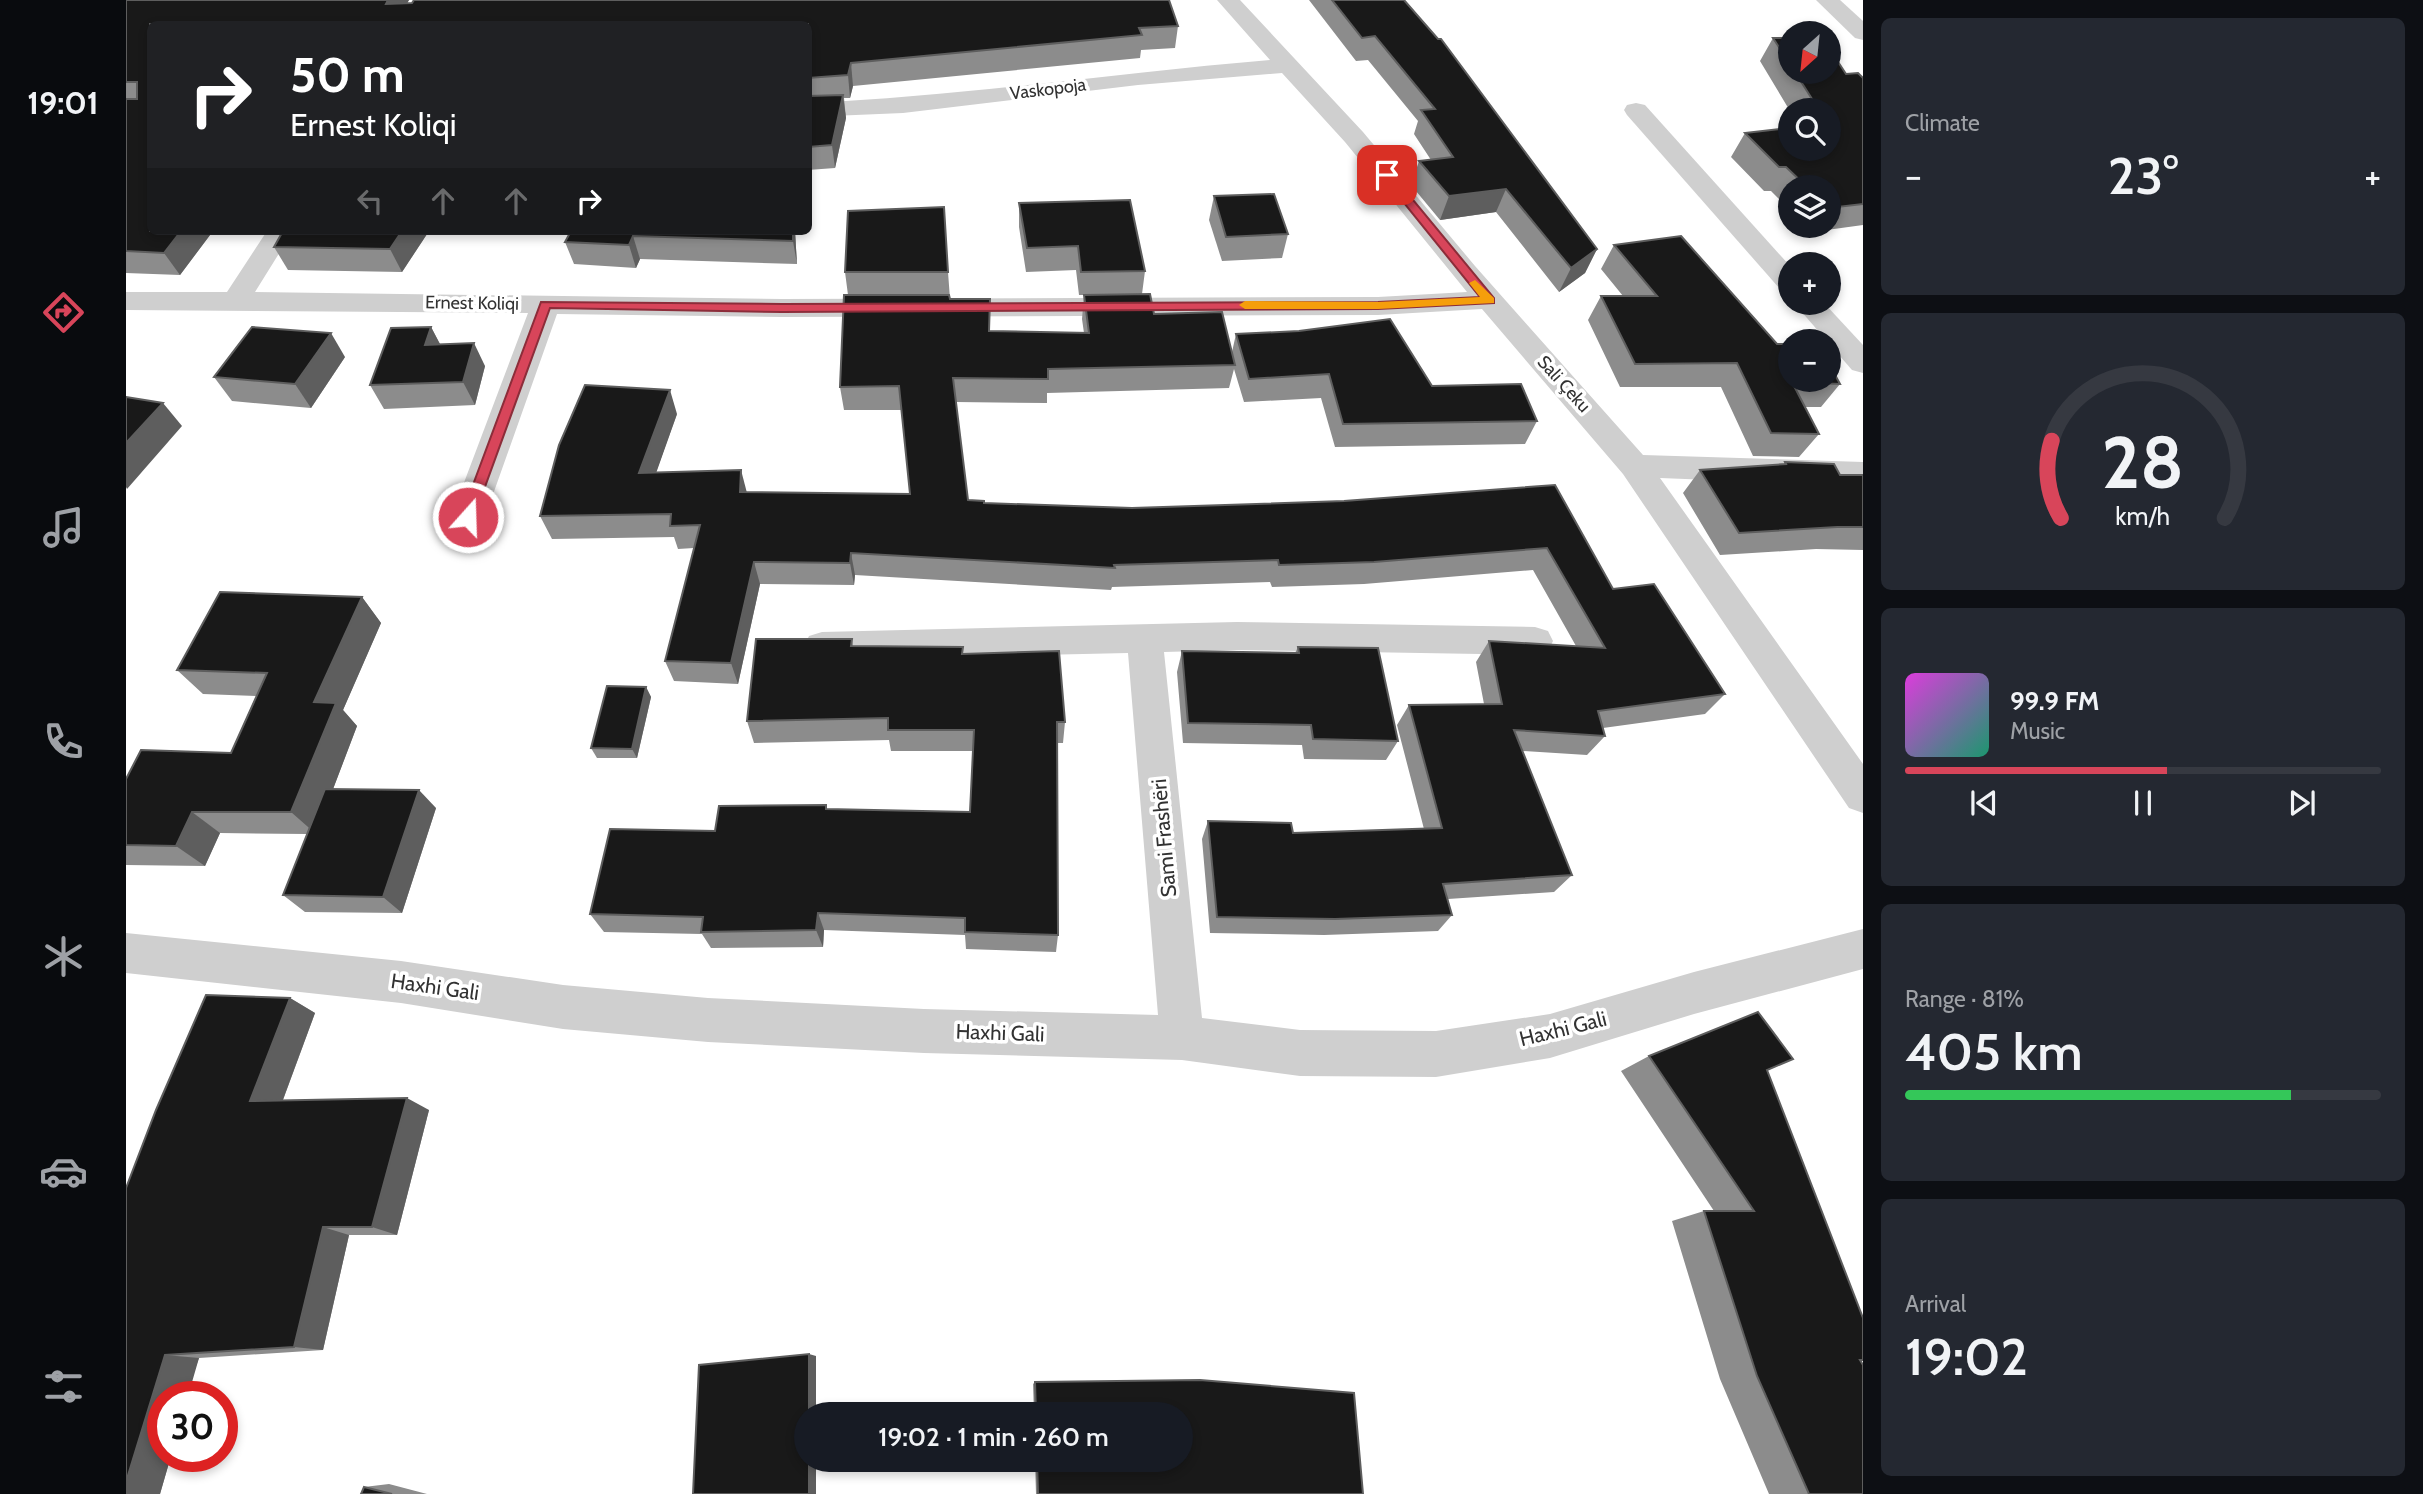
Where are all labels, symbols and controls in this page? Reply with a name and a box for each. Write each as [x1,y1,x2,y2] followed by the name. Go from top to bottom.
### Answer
[1778,21,1841,84] north arrow
[1778,21,1841,392] map controls
[290,45,405,104] text: 50 m
[175,49,266,140] icon: right
[1009,73,1088,105] street label: Vaskopoja
[27,83,99,122] text: 19:01
[1778,98,1841,161] button: search
[290,105,457,144] text: Ernest Koliqi
[1905,109,1980,137] text: Climate
[2108,144,2178,207] text: 23°
[1357,145,1417,205] pin
[1905,152,1922,199] text: −
[2364,152,2381,199] text: +
[1368,156,1406,194] icon: arrive
[1778,175,1841,238] button: layers
[351,182,389,220] icon: left
[424,182,462,220] icon: ahead
[497,182,535,220] icon: ahead
[570,182,608,220] icon: right
[1778,252,1841,315] button: +
[39,288,88,337] icon: directions
[425,291,519,315] street label: Ernest Koliqi
[1778,329,1841,392] button: −
[1533,351,1595,417] street label: Sali Çeku
[2102,418,2184,506] text: 28
[431,480,505,554] position arrow
[2116,501,2170,531] text: km/h
[39,503,88,552] icon: music
[2010,685,2100,717] text: 99.9 FM
[39,717,88,766] icon: phone
[2010,717,2065,745] text: Music
[1146,778,1181,898] street label: Sami Frashëri
[1965,784,2003,822] icon: previous
[2124,784,2162,822] icon: pause
[2283,784,2321,822] icon: next
[39,932,88,981] icon: climate
[389,968,481,1005] street label: Haxhi Gali
[1905,985,2024,1013] text: Range · 81%
[1517,1006,1609,1051] street label: Haxhi Gali
[955,1018,1045,1047] street label: Haxhi Gali
[1905,1020,2083,1083] text: 405 km
[39,1147,88,1196] icon: car
[1905,1290,1966,1318] text: Arrival
[1905,1325,2028,1388] text: 19:02
[39,1362,88,1411] icon: filters
[147,1381,238,1472] speed limit sign: 30
[878,1421,1109,1453] text: 19:02 · 1 min · 260 m

